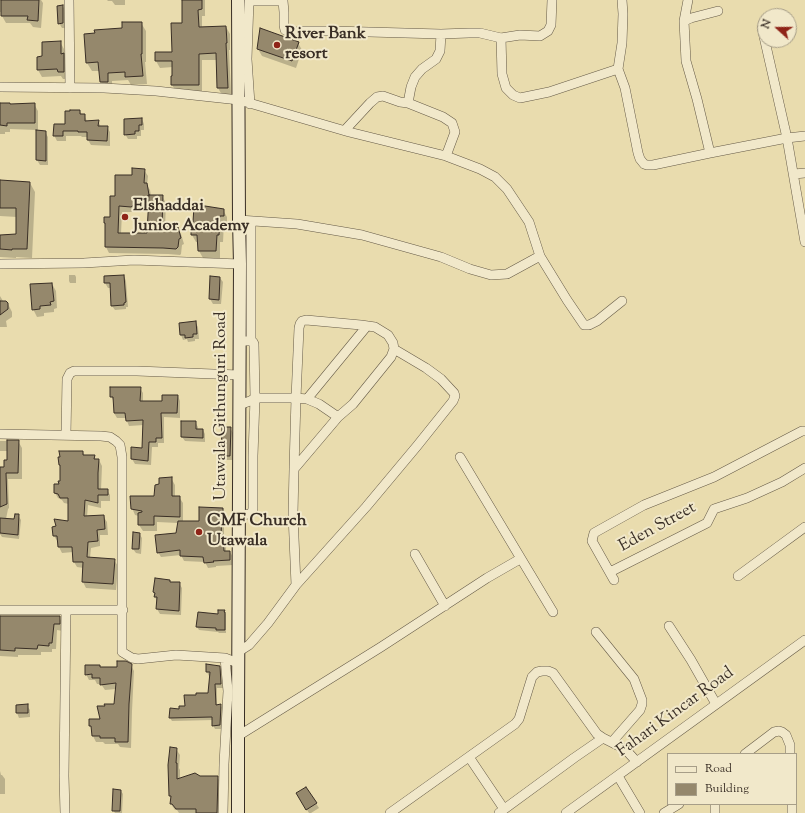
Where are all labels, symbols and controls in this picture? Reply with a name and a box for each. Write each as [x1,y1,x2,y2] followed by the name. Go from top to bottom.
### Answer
[757,8,797,48] north arrow
[758,17,776,31] text: N
[285,25,366,65] place label: River Bank resort
[272,40,282,50] marker: River Bank resort
[133,197,249,237] place label: Elshaddai Junior Academy
[120,212,130,222] marker: Elshaddai Junior Academy
[212,311,232,501] street label: Utawala Githunguri Road
[616,498,700,558] street label: Eden Street
[207,512,307,552] place label: CMF Church Utawala
[194,527,204,537] marker: CMF Church Utawala
[613,664,739,762] street label: Fahari Kincar Road
[667,753,797,805] legend
[705,760,732,778] text: Road
[705,780,749,798] text: Building

